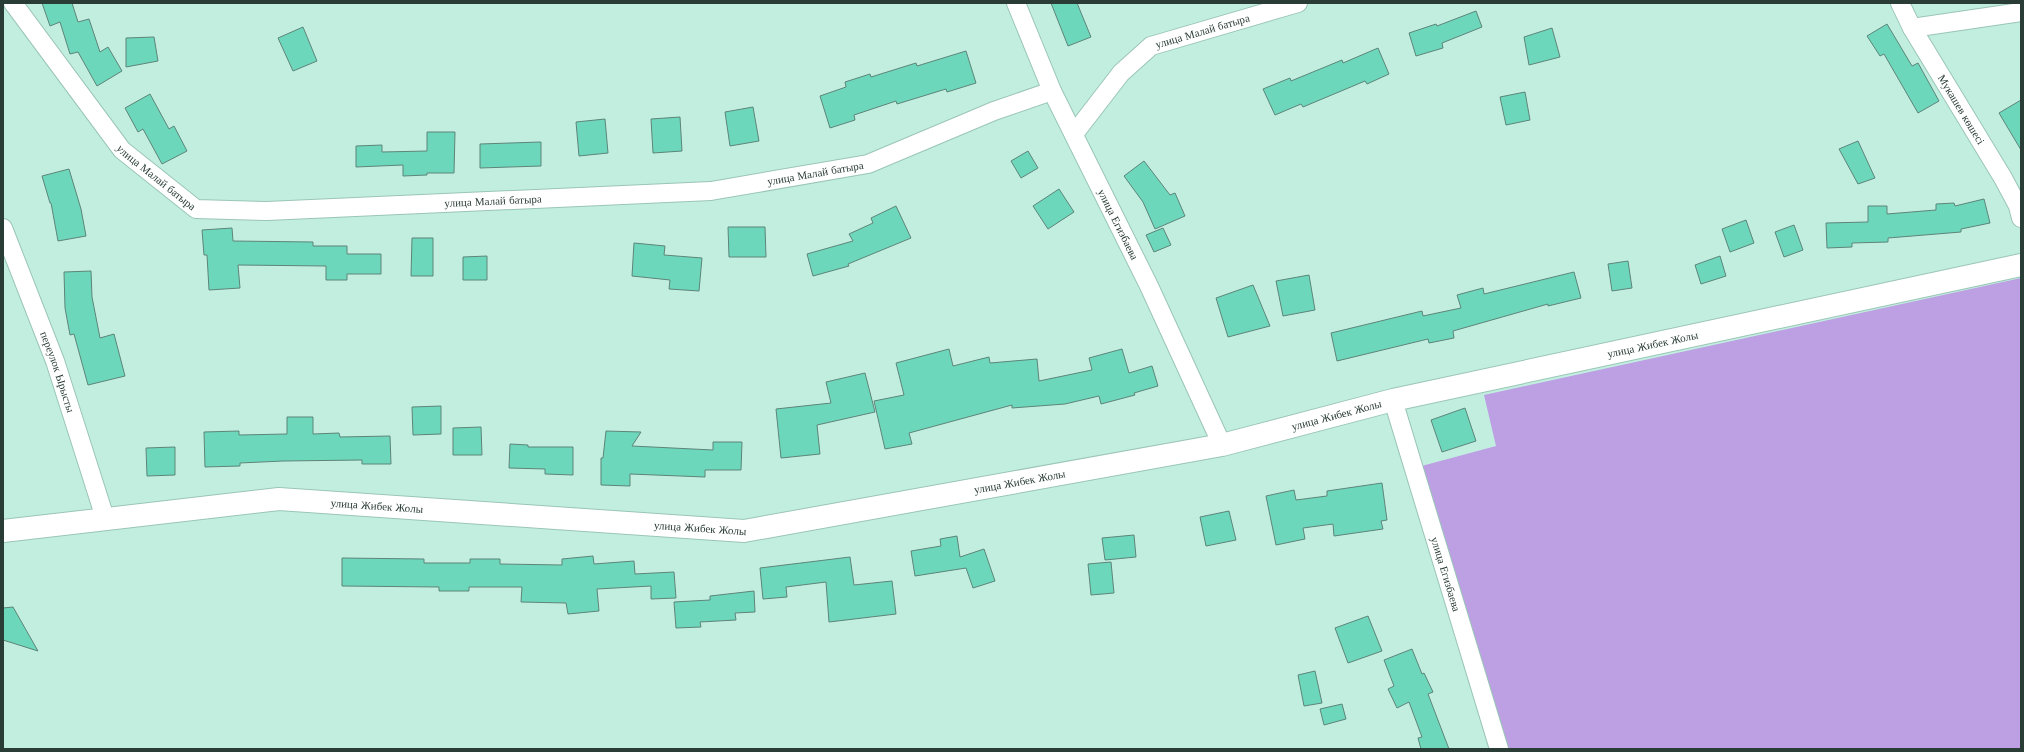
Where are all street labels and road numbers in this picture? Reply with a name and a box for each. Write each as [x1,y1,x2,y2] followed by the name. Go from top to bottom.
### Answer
[1154,11,1251,51] street label: улица Малай батыра
[1935,72,1988,147] street label: Мукашев көшесі
[114,142,199,213] street label: улица Малай батыра
[766,158,865,188] street label: улица Малай батыра
[1095,187,1142,262] street label: улица Егизбаева
[444,192,542,210] street label: улица Малай батыра
[1606,327,1700,361] street label: улица Жибек Жолы
[37,329,78,415] street label: переулок Ырысты
[1290,396,1384,433] street label: улица Жибек Жолы
[973,466,1067,496] street label: улица Жибек Жолы
[330,496,424,516] street label: улица Жибек Жолы
[654,518,747,538] street label: улица Жибек Жолы
[1428,535,1464,613] street label: улица Егизбаева

